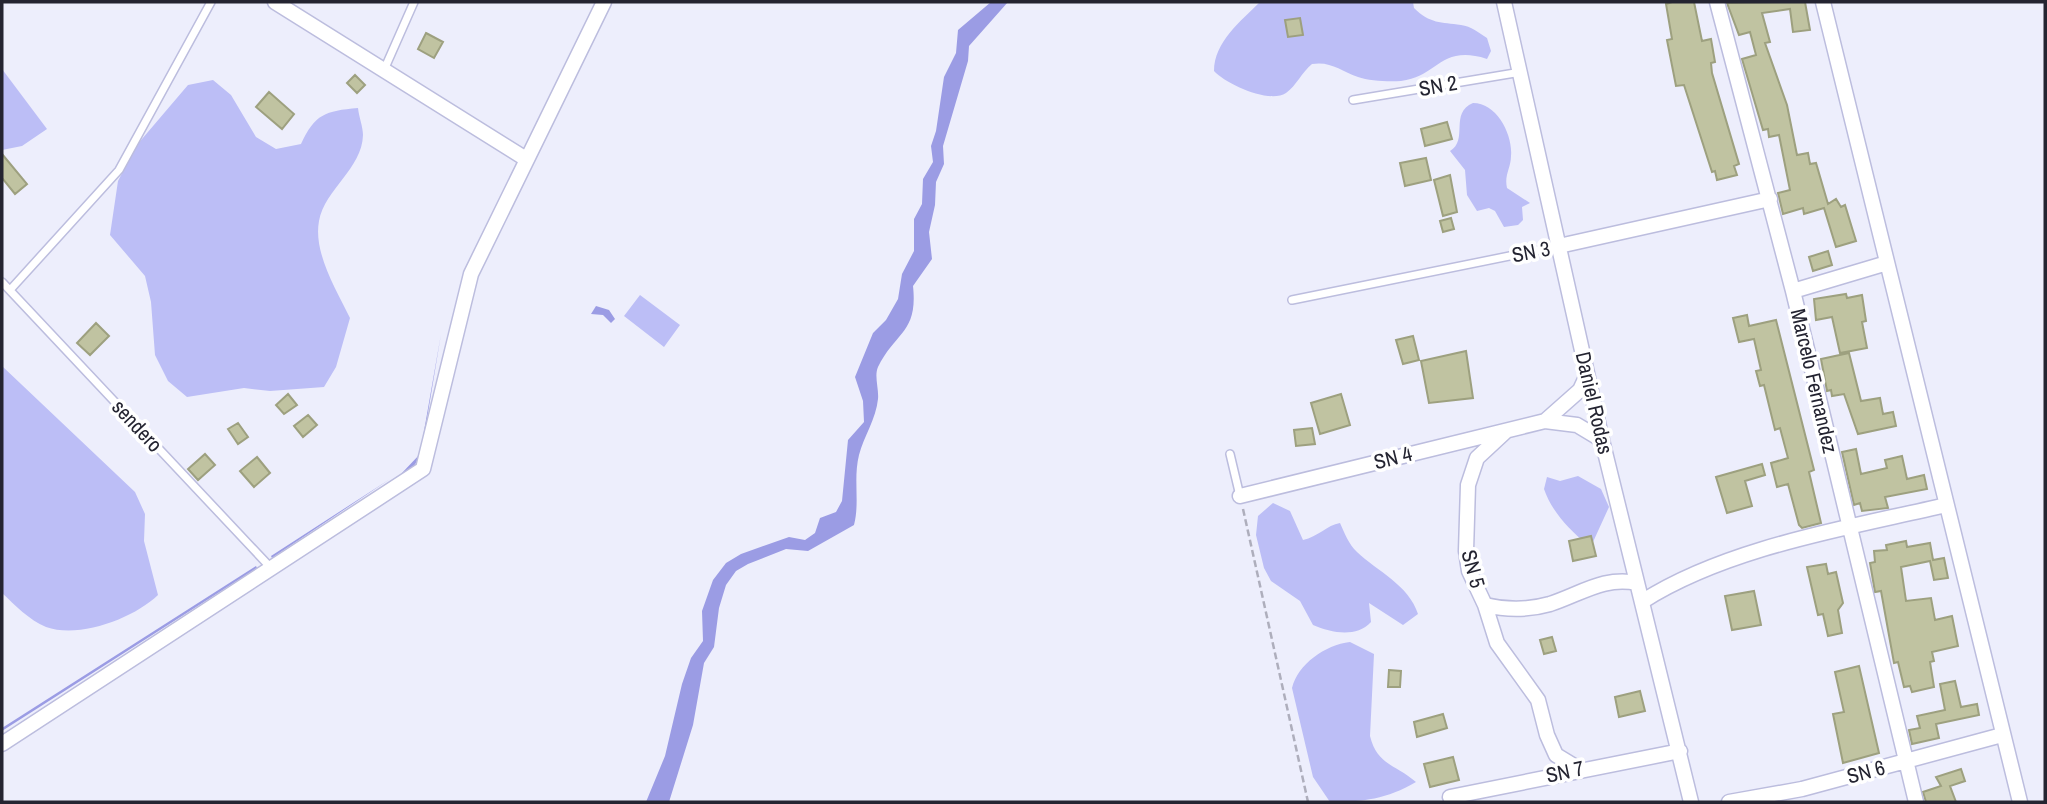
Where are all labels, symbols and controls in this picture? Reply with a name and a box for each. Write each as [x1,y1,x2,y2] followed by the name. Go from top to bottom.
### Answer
[1417,68,1459,103] street label: SN 2
[1509,234,1552,269] street label: SN 3
[1784,306,1845,456] street label: Marcelo Fernandez
[1569,349,1620,457] street label: Daniel Rodas
[106,393,169,458] street label: sendero
[1371,439,1415,476] street label: SN 4
[1455,547,1492,591] street label: SN 5
[1543,753,1587,790] street label: SN 7
[1844,753,1888,790] street label: SN 6

